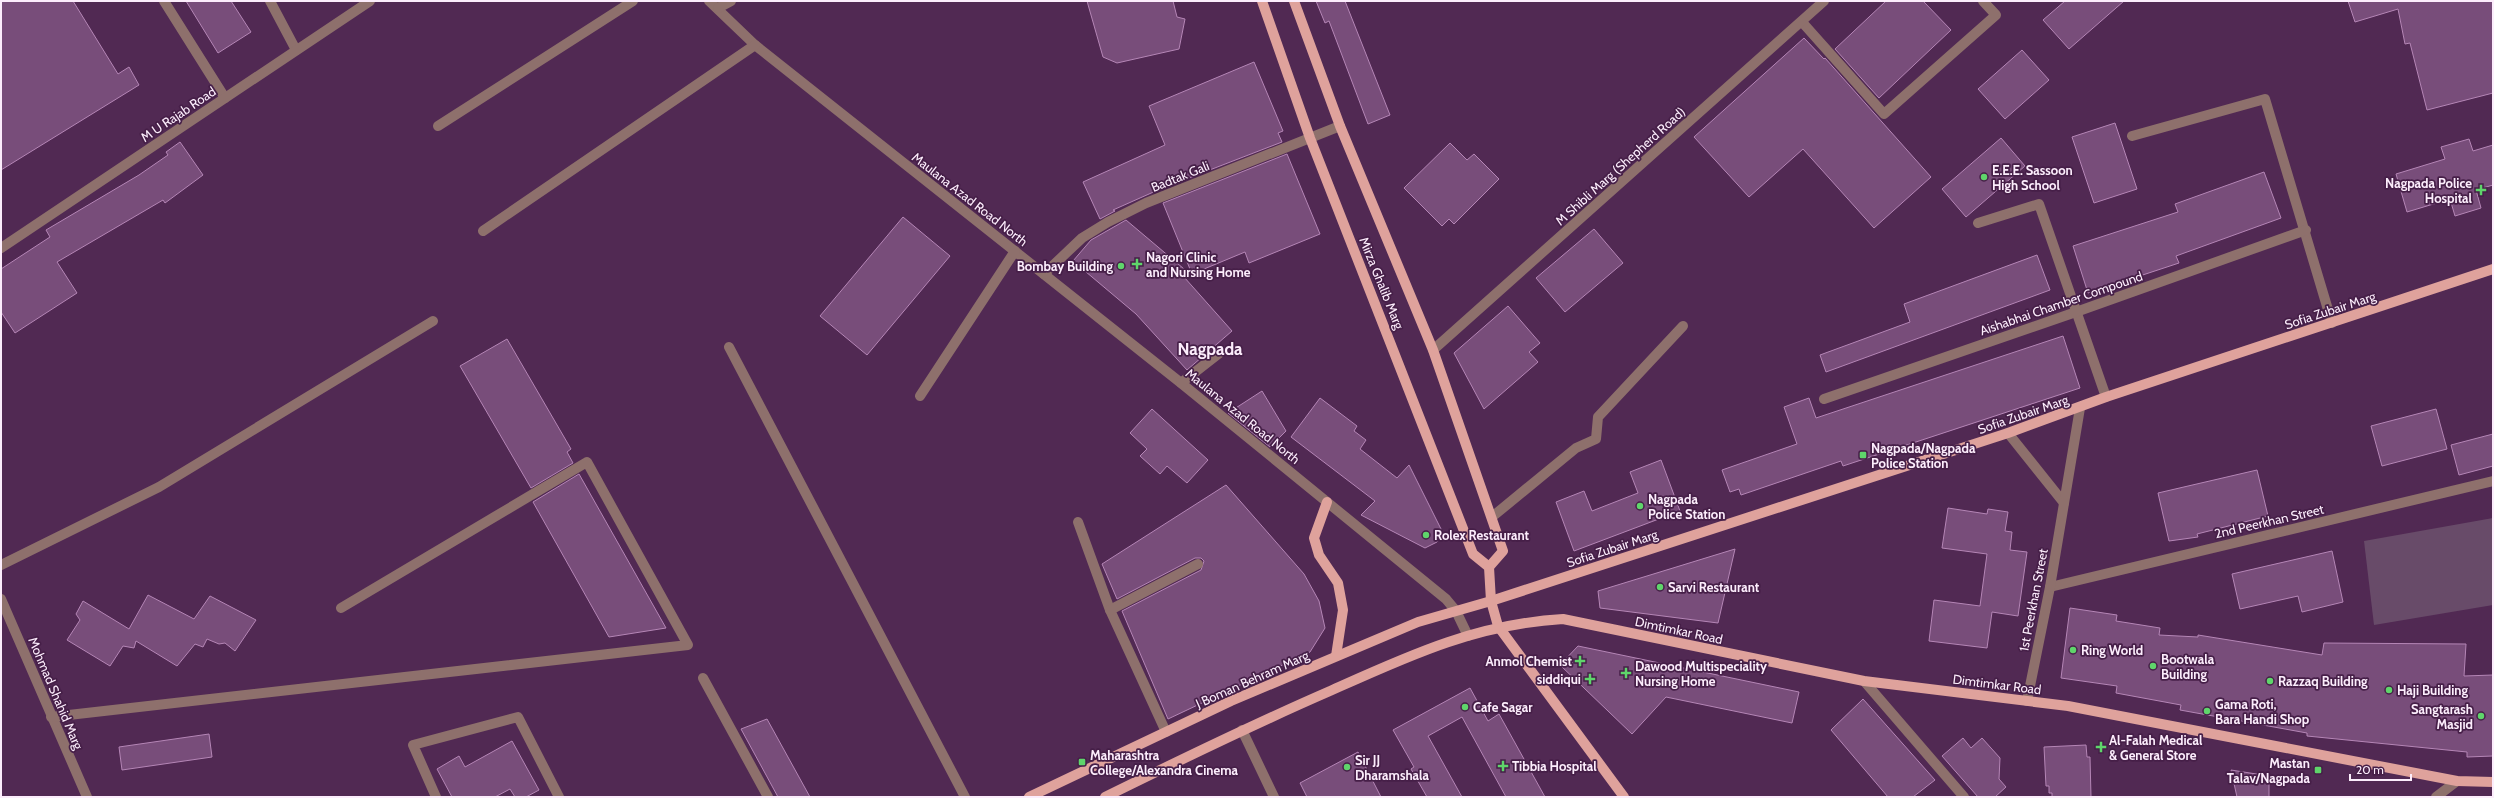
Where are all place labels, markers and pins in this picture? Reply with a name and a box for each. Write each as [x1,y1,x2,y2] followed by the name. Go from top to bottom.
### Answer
[1992,162,2073,193] place label: E.E.E. Sassoon High School
[1979,172,1989,182] marker: E.E.E. Sassoon High School
[2385,175,2473,206] place label: Nagpada Police Hospital
[2475,184,2487,196] marker: Nagpada Police Hospital
[1146,249,1251,280] place label: Nagori Clinic and Nursing Home
[1017,258,1113,274] place label: Bombay Building
[1131,258,1143,270] marker: Nagori Clinic and Nursing Home
[1116,261,1126,271] marker: Bombay Building
[1871,440,1976,471] place label: Nagpada/Nagpada Police Station
[1858,450,1868,460] marker: Nagpada/Nagpada Police Station
[1648,491,1725,522] place label: Nagpada Police Station
[1635,501,1645,511] marker: Nagpada Police Station
[1434,527,1530,543] place label: Rolex Restaurant
[1421,530,1431,540] marker: Rolex Restaurant
[1668,579,1760,595] place label: Sarvi Restaurant
[1655,582,1665,592] marker: Sarvi Restaurant
[2081,642,2143,658] place label: Ring World
[2068,645,2078,655] marker: Ring World
[2161,651,2215,682] place label: Bootwala Building
[1485,653,1573,669] place label: Anmol Chemist
[1575,656,1585,666] marker: Anmol Chemist
[1635,658,1767,689] place label: Dawood Multispeciality Nursing Home
[2148,661,2158,671] marker: Bootwala Building
[1620,667,1632,679] marker: Dawood Multispeciality Nursing Home
[1537,671,1581,687] place label: siddiqui
[1584,673,1596,685] marker: siddiqui
[2278,673,2368,689] place label: Razzaq Building
[2265,676,2275,686] marker: Razzaq Building
[2397,682,2468,698] place label: Haji Building
[2384,685,2394,695] marker: Haji Building
[2215,696,2310,727] place label: Gama Roti, Bara Handi Shop
[1473,699,1533,715] place label: Cafe Sagar
[2411,701,2473,732] place label: Sangtarash Masjid
[1460,702,1470,712] marker: Cafe Sagar
[2202,706,2212,716] marker: Gama Roti, Bara Handi Shop
[2476,711,2486,721] marker: Sangtarash Masjid
[2109,732,2203,763] place label: Al-Falah Medical & General Store
[2096,742,2106,752] marker: Al-Falah Medical & General Store
[1090,747,1238,778] place label: Maharashtra College/Alexandra Cinema
[1355,752,1429,783] place label: Sir JJ Dharamshala
[2227,755,2311,786] place label: Mastan Talav/Nagpada
[1077,757,1087,767] marker: Maharashtra College/Alexandra Cinema
[1512,758,1597,774] place label: Tibbia Hospital
[1497,760,1509,772] marker: Tibbia Hospital
[1342,762,1352,772] marker: Sir JJ Dharamshala
[2313,765,2323,775] marker: Mastan Talav/Nagpada

